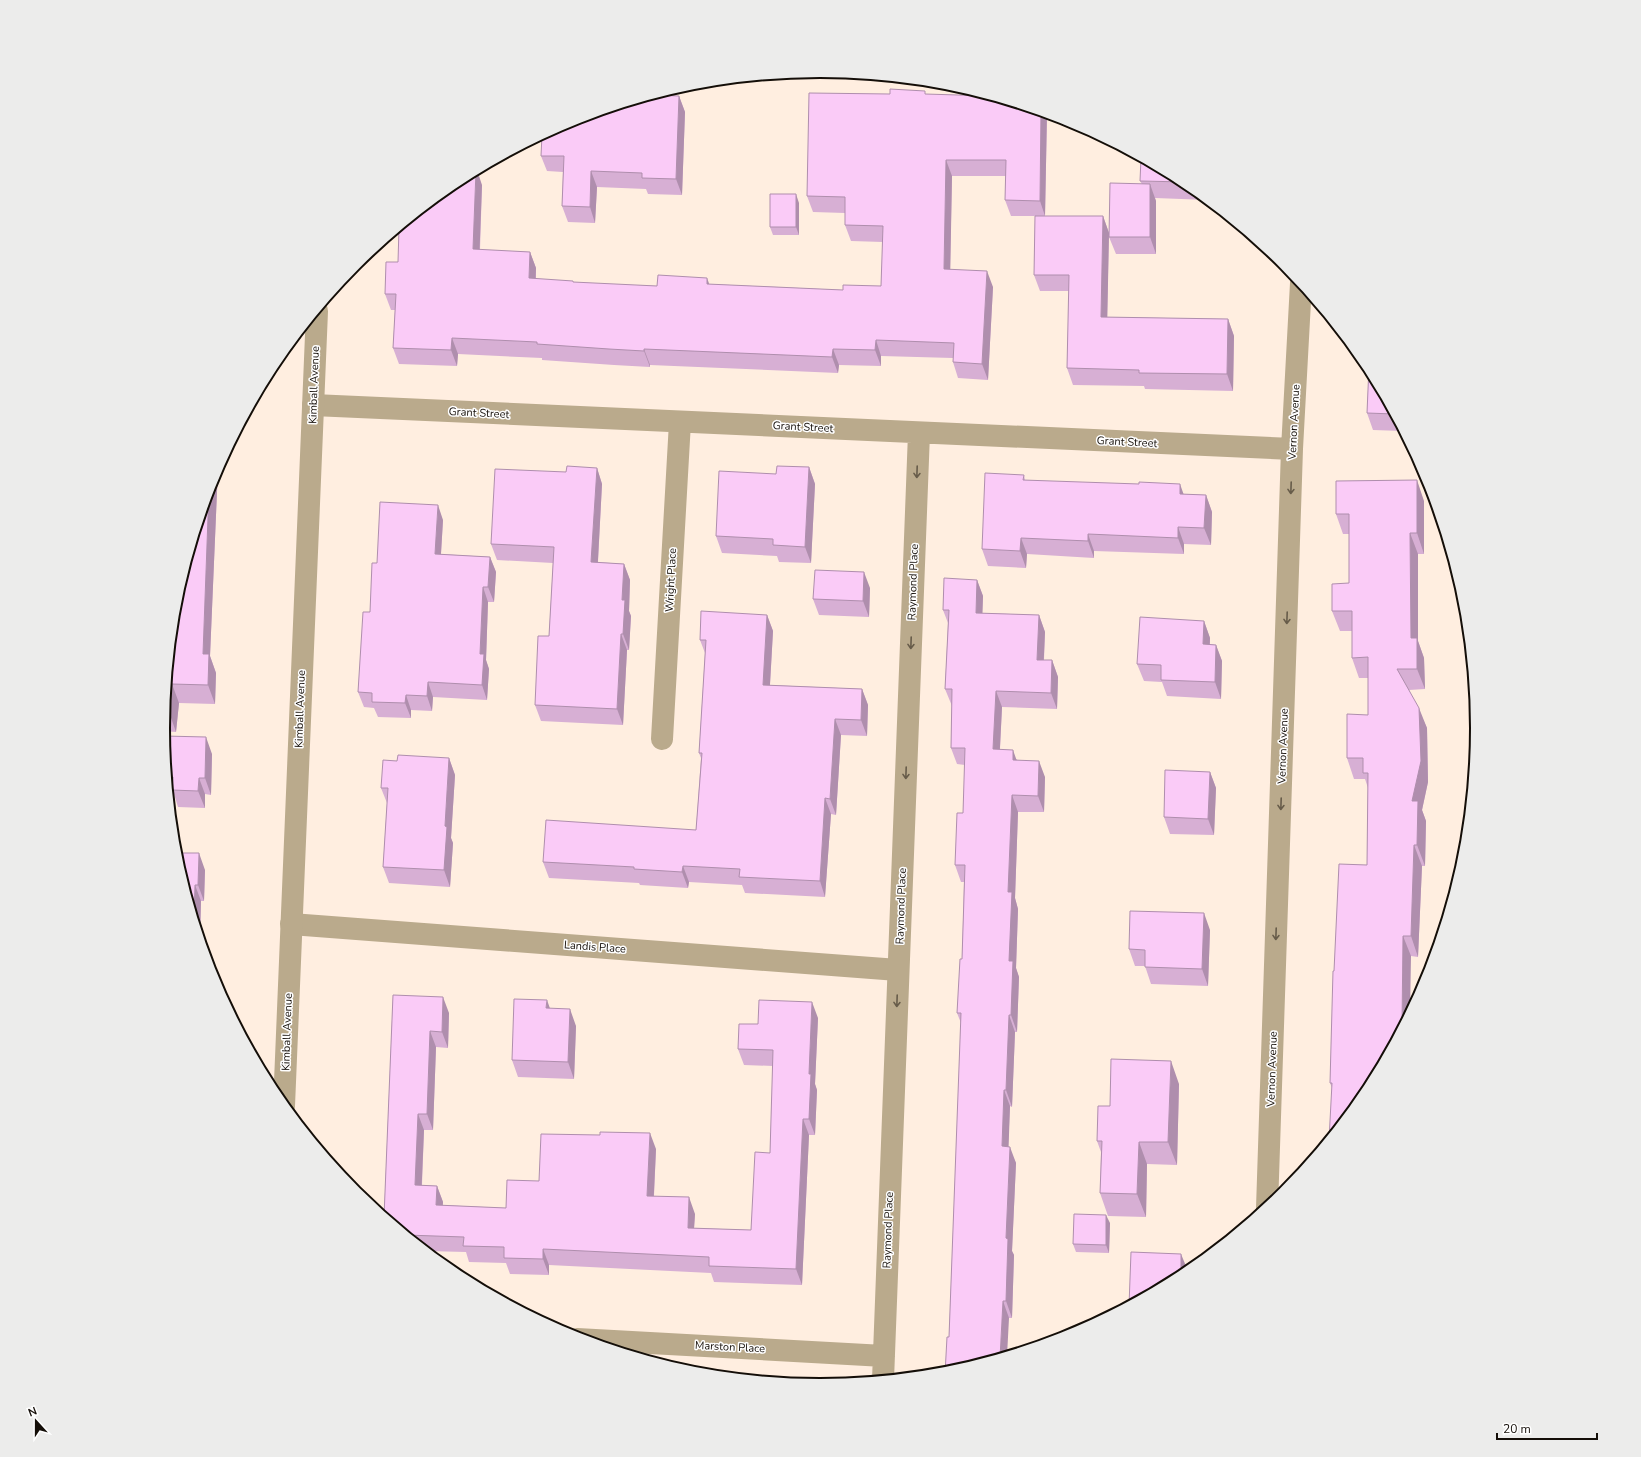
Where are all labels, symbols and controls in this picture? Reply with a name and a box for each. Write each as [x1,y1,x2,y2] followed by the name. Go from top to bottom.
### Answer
[305,346,323,424] street label: Kimball Avenue
[1284,384,1303,461] street label: Vernon Avenue
[448,404,510,422] street label: Grant Street
[772,418,834,436] street label: Grant Street
[1096,433,1158,451] street label: Grant Street
[913,465,921,478] one-way arrow
[1287,481,1295,494] one-way arrow
[904,543,922,621] street label: Raymond Place
[662,547,680,612] street label: Wright Place
[1283,611,1291,624] one-way arrow
[907,636,914,649] one-way arrow
[291,670,309,748] street label: Kimball Avenue
[1274,708,1292,785] street label: Vernon Avenue
[902,766,909,779] one-way arrow
[1277,797,1284,810] one-way arrow
[892,867,910,945] street label: Raymond Place
[1273,927,1280,940] one-way arrow
[564,937,627,957] street label: Landis Place
[278,993,296,1071] street label: Kimball Avenue
[893,994,901,1007] one-way arrow
[1263,1031,1281,1108] street label: Vernon Avenue
[879,1191,897,1269] street label: Raymond Place
[695,1338,766,1356] street label: Marston Place
[16,1401,56,1441] north arrow
[26,1404,39,1421] text: N
[1497,1415,1597,1441] scale bar
[1503,1421,1531,1437] text: 20 m

